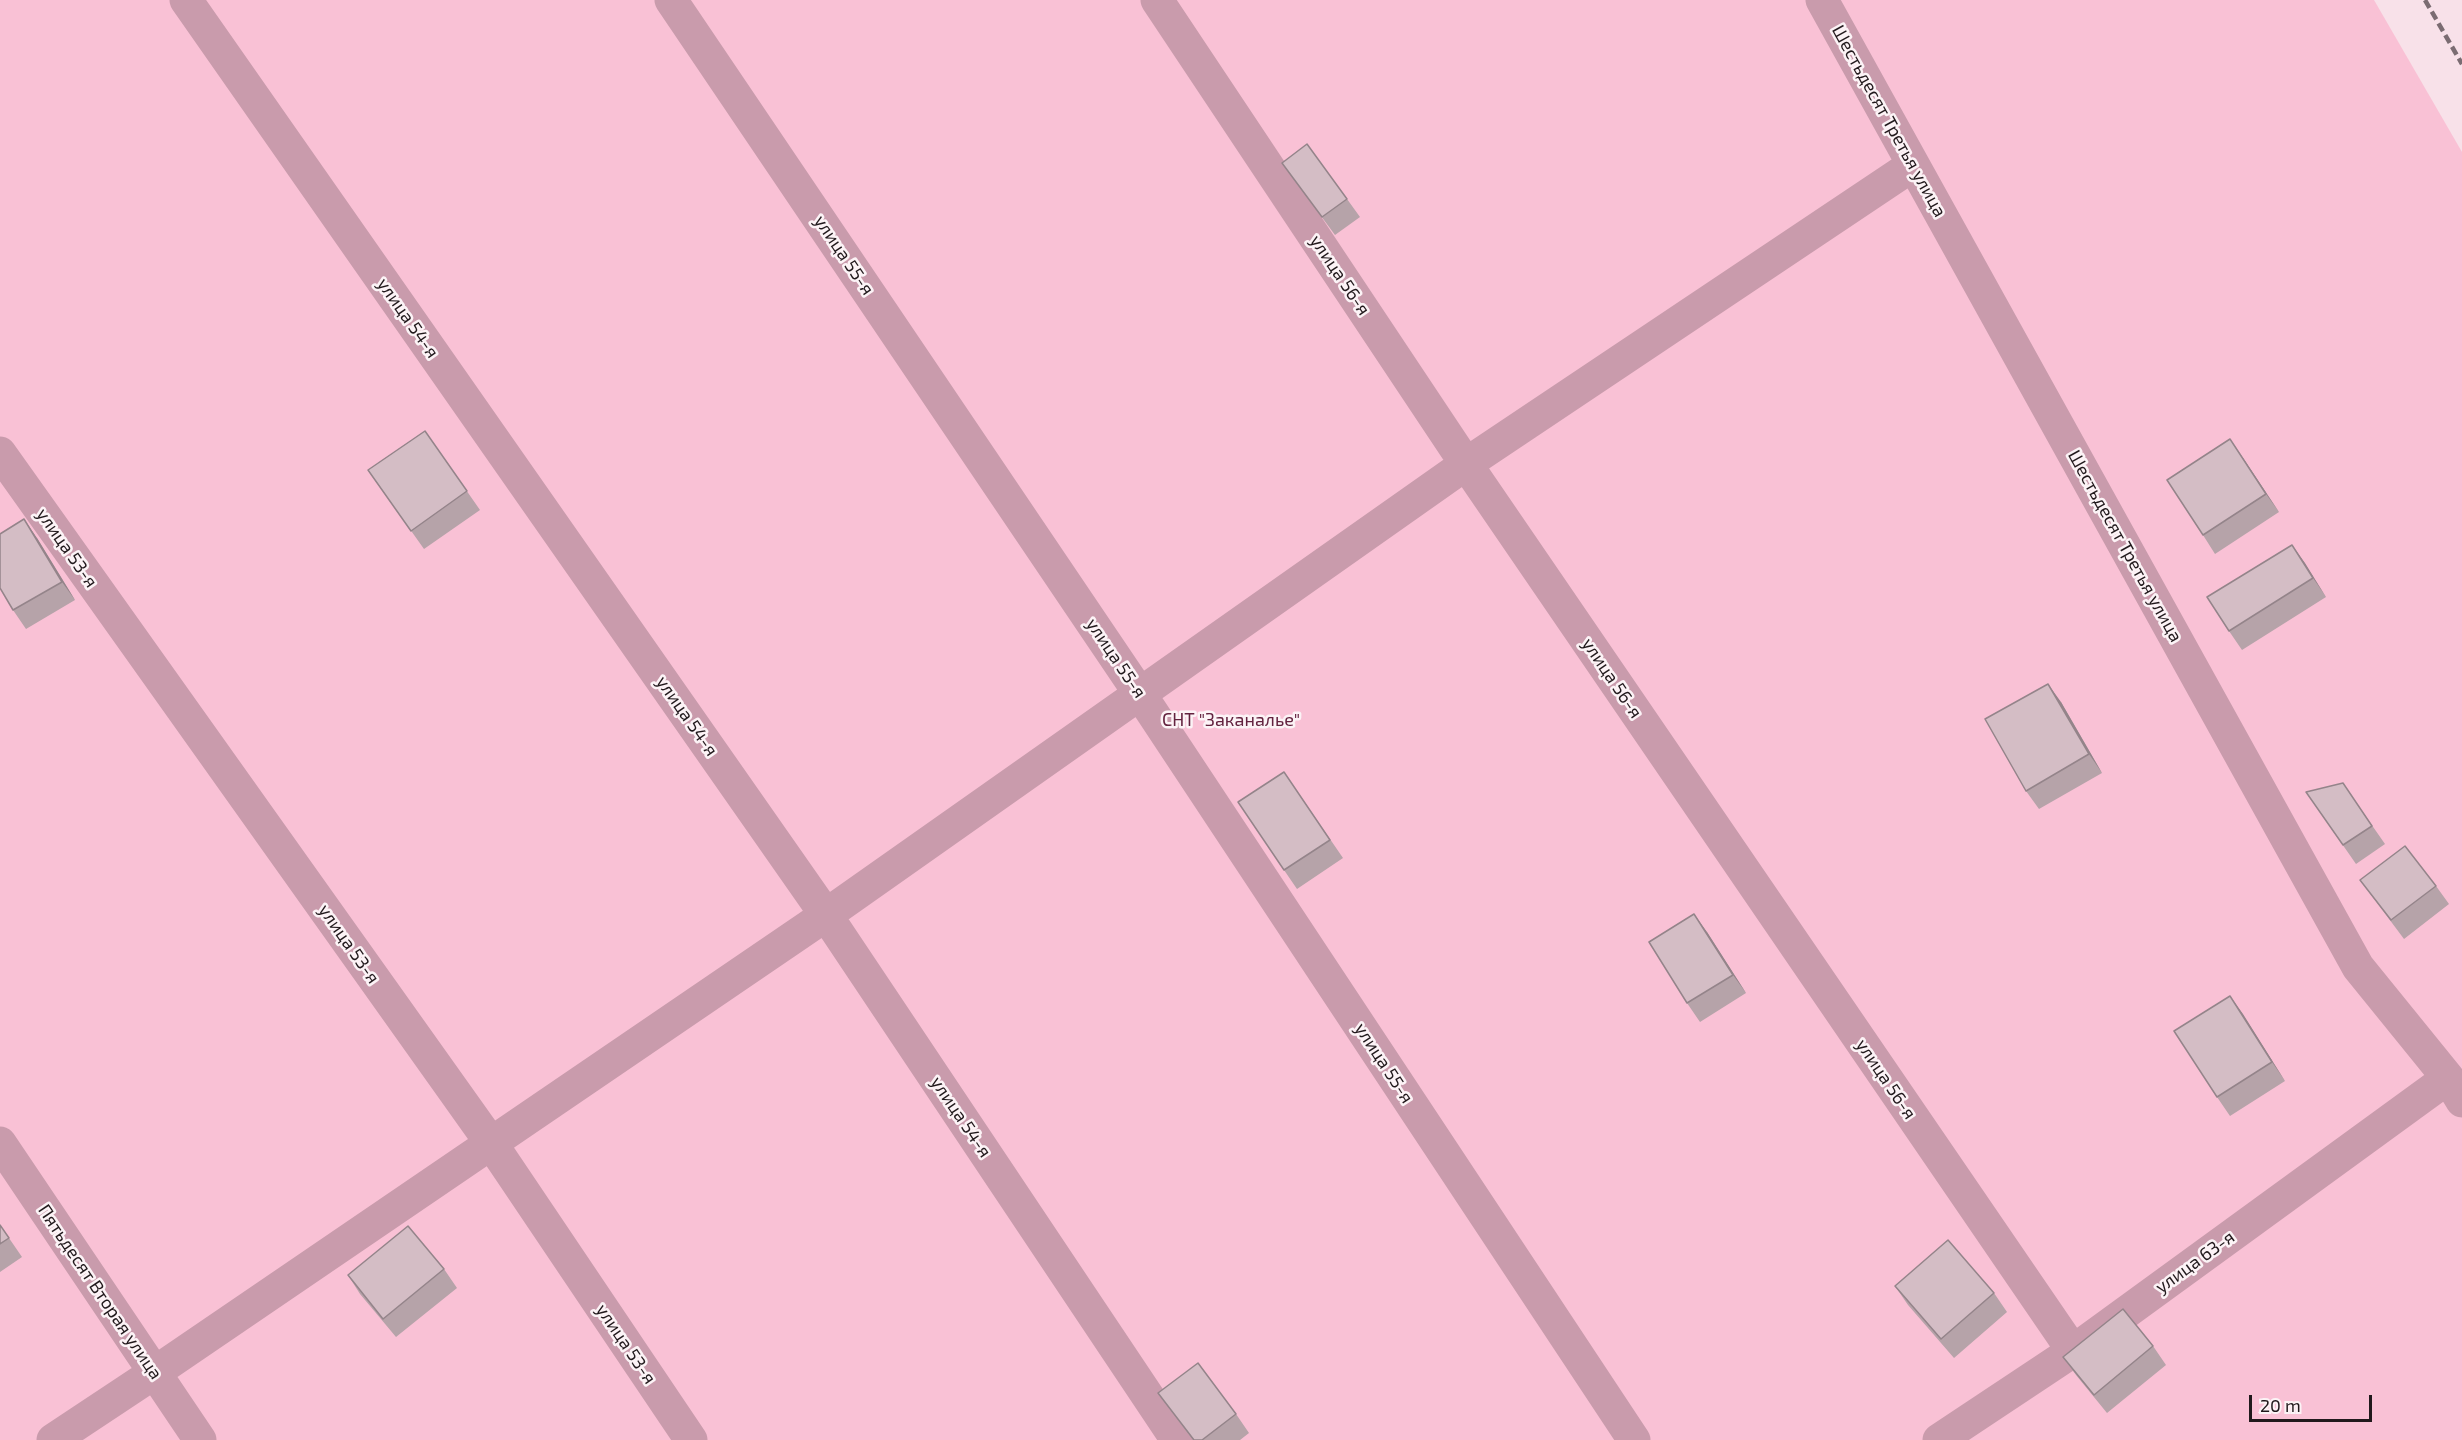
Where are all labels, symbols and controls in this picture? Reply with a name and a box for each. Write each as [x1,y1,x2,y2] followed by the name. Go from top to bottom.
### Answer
[1827,21,1951,221] street label: Шестьдесят Третья улица
[809,211,879,299] street label: улица 55-я
[1305,231,1375,319] street label: улица 56-я
[373,274,443,362] street label: улица 54-я
[2063,446,2187,646] street label: Шестьдесят Третья улица
[32,504,102,592] street label: улица 53-я
[1081,614,1151,702] street label: улица 55-я
[1577,634,1647,722] street label: улица 56-я
[652,672,722,760] street label: улица 54-я
[1162,709,1300,731] park label: СНТ "Заканалье"
[314,900,384,988] street label: улица 53-я
[1350,1019,1418,1107] street label: улица 55-я
[1851,1035,1921,1123] street label: улица 56-я
[926,1072,996,1162] street label: улица 54-я
[33,1200,167,1384] street label: Пятьдесят Вторая улица
[2151,1226,2239,1298] street label: улица 63-я
[591,1300,661,1388] street label: улица 53-я
[2252,1383,2375,1421] scale bar
[2260,1394,2301,1416] text: 20 m

